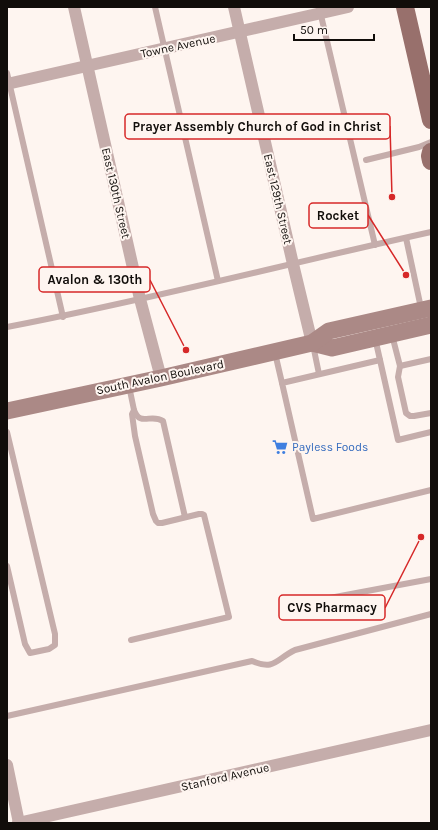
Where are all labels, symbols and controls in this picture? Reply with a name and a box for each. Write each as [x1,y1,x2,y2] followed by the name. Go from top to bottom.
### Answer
[294,16,374,42] scale bar
[300,23,328,37] text: 50 m
[139,31,217,61] street label: Towne Avenue
[125,114,390,139] callout: Prayer Assembly Church of God in Christ
[133,119,381,134] text: Prayer Assembly Church of God in Christ
[99,146,133,240] street label: East 130th Street
[261,152,295,246] street label: East 129th Street
[309,203,368,228] callout: Rocket
[317,208,359,223] text: Rocket
[39,267,150,292] callout: Avalon & 130th
[48,272,142,287] text: Avalon & 130th
[95,357,225,397] street label: South Avalon Boulevard
[271,438,289,456] supermarket icon: Payless Foods
[292,440,368,454] place label: Payless Foods
[279,595,385,620] callout: CVS Pharmacy
[287,600,377,615] text: CVS Pharmacy
[180,760,270,794] street label: Stanford Avenue

